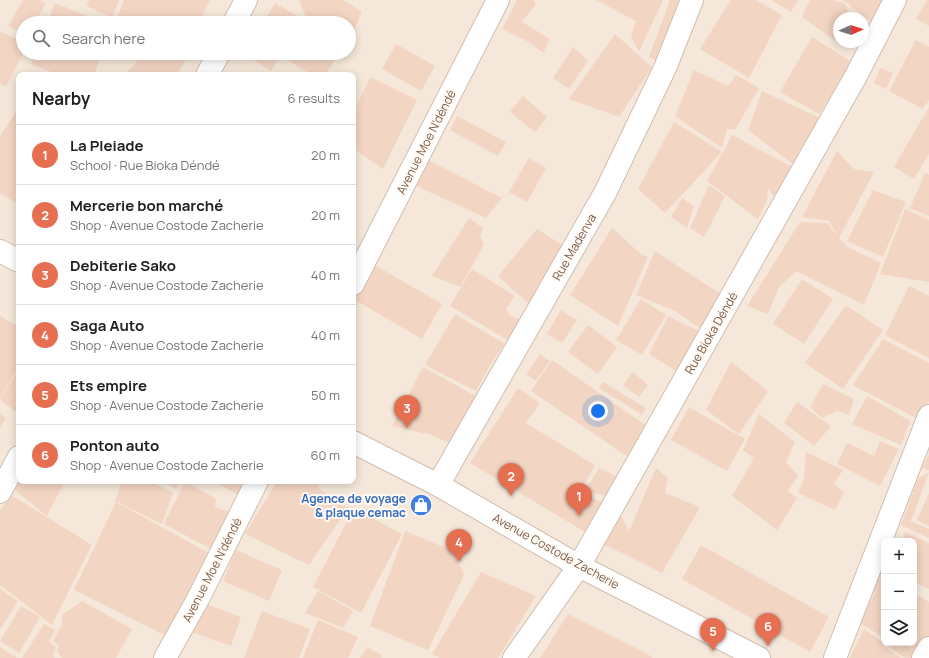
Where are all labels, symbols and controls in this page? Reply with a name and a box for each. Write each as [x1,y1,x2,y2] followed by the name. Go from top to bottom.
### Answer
[833,12,869,48] north arrow
[16,16,356,60] search box
[30,27,52,49] icon: search
[62,28,145,49] text: Search here
[32,87,90,110] text: Nearby
[392,87,460,197] street label: Avenue Moe N'déndé
[288,89,340,107] text: 6 results
[70,135,144,156] text: La Pleiade
[42,146,48,164] text: 1
[311,146,340,164] text: 20 m
[70,156,220,174] text: School · Rue Bioka Déndé
[70,195,223,216] text: Mercerie bon marché
[41,206,49,224] text: 2
[311,206,340,224] text: 20 m
[548,211,600,283] street label: Rue Madenva
[70,216,264,234] text: Shop · Avenue Costode Zacherie
[70,255,176,276] text: Debiterie Sako
[41,266,49,284] text: 3
[311,266,340,284] text: 40 m
[70,276,264,294] text: Shop · Avenue Costode Zacherie
[681,289,741,377] street label: Rue Bioka Déndé
[70,315,144,336] text: Saga Auto
[41,326,49,344] text: 4
[311,326,340,344] text: 40 m
[70,336,264,354] text: Shop · Avenue Costode Zacherie
[70,375,147,396] text: Ets empire
[41,386,49,404] text: 5
[311,386,340,404] text: 50 m
[394,395,420,428] pin: 3
[70,396,264,414] text: Shop · Avenue Costode Zacherie
[588,401,608,421] your location
[70,435,159,456] text: Ponton auto
[41,446,49,464] text: 6
[310,446,340,464] text: 60 m
[70,456,264,474] text: Shop · Avenue Costode Zacherie
[498,463,524,496] pin: 2
[566,483,592,516] pin: 1
[301,490,406,521] place label: Agence de voyage & plaque cemac
[408,492,434,518] shop icon: Agence de voyage & plaque cemac
[490,509,622,593] street label: Avenue Costode Zacherie
[178,515,246,625] street label: Avenue Moe N'déndé
[446,529,472,562] pin: 4
[881,538,917,646] map controls
[881,538,917,574] button: +
[881,574,917,610] button: −
[881,610,917,646] button: layers
[755,613,781,646] pin: 6
[700,618,726,651] pin: 5

